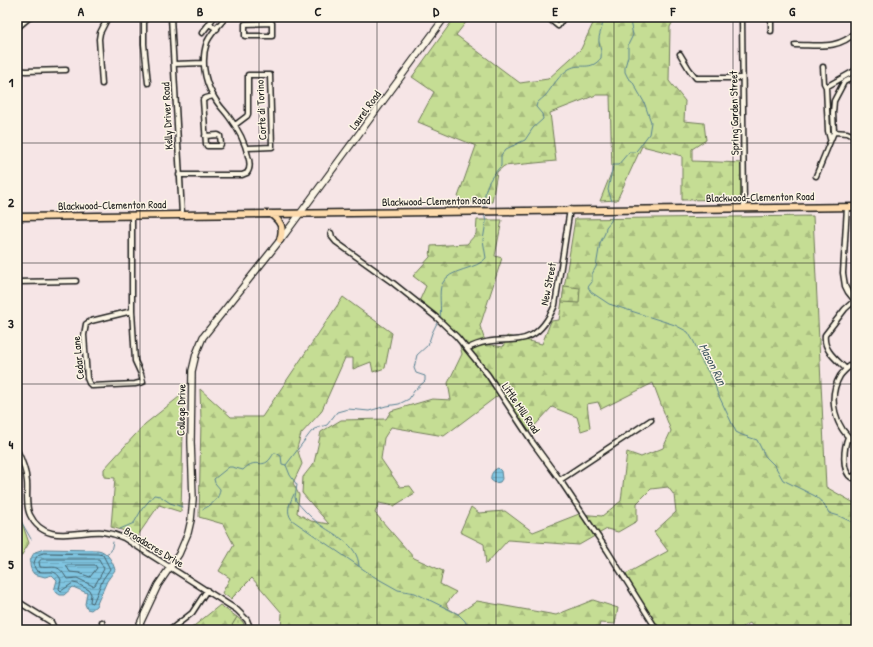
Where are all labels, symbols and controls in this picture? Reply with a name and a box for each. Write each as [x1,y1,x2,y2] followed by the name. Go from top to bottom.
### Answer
[78,2,85,20] text: A
[197,2,204,20] text: B
[314,2,322,20] text: C
[433,2,440,20] text: D
[552,2,558,20] text: E
[670,2,677,20] text: F
[789,2,796,20] text: G
[726,70,742,155] street label: Spring Garden Street
[9,73,14,91] text: 1
[252,79,270,141] street label: Corte di Torino
[158,81,176,150] street label: Kelly Driver Road
[346,87,384,132] street label: Laurel Road
[706,189,815,205] street label: Blackwood-Clementon Road
[8,193,15,211] text: 2
[382,193,491,209] street label: Blackwood-Clementon Road
[58,197,167,213] street label: Blackwood-Clementon Road
[537,261,559,307] street label: New Street
[8,314,14,332] text: 3
[69,335,87,380] street label: Cedar Lane
[695,340,732,389] water label: Mason Run
[499,380,543,437] street label: Little Mill Road
[174,383,188,436] street label: College Drive
[9,435,14,453] text: 4
[121,524,187,571] street label: Broadacres Drive
[8,555,14,573] text: 5

